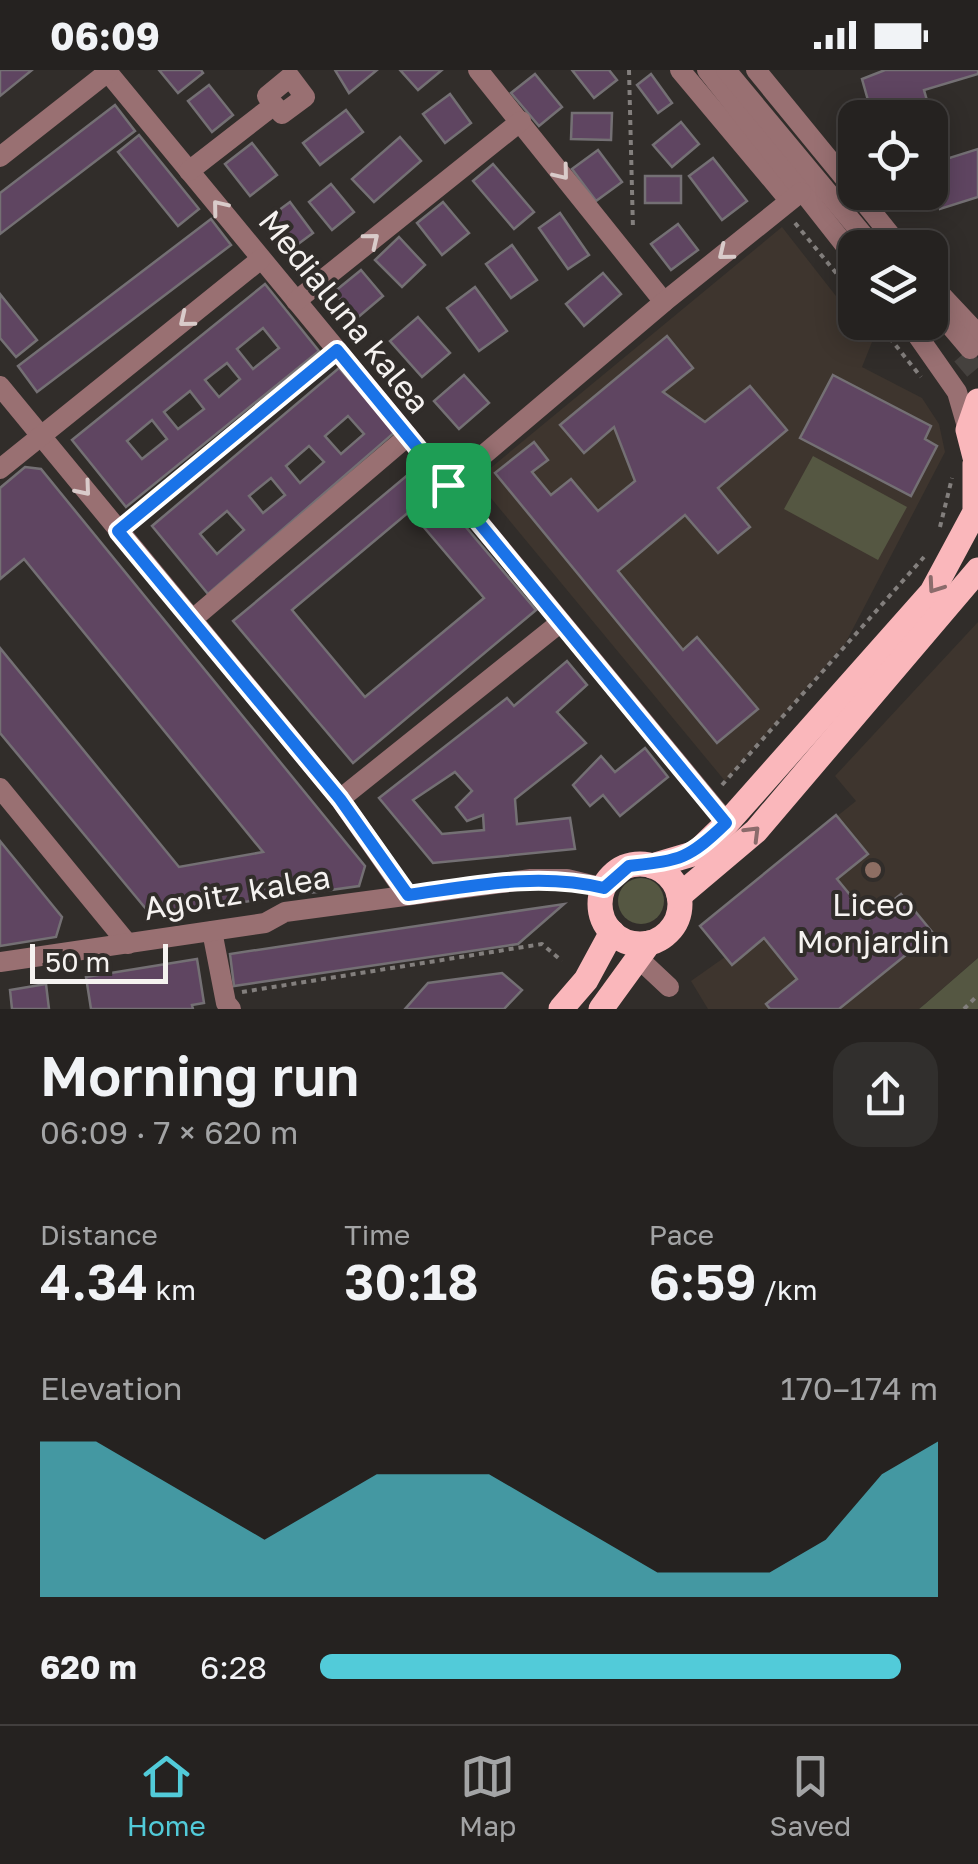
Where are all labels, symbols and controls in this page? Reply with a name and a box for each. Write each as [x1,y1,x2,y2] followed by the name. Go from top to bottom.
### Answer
[50,13,160,58] text: 06:09
[838,100,948,340] map controls
[838,100,948,210] button: locate
[550,161,568,179] one-way arrow
[213,201,231,219] one-way arrow
[251,202,438,421] street label: Medialuna kalea
[838,230,948,340] button: layers
[361,234,379,252] one-way arrow
[718,241,736,259] one-way arrow
[179,308,197,326] one-way arrow
[406,443,491,528] pin
[421,458,476,513] icon: arrive
[72,478,90,496] one-way arrow
[929,575,947,593] one-way arrow
[741,826,759,844] one-way arrow
[141,857,333,927] street label: Agoitz kalea
[862,859,884,881] marker: Liceo Monjardin
[796,885,950,960] place label: Liceo Monjardin
[30,939,168,984] scale bar
[45,945,110,978] text: 50 m
[40,1042,359,1108] text: Morning run
[833,1042,938,1147] button: share
[40,1113,298,1151] text: 06:09 · 7 × 620 m
[40,1218,158,1251] text: Distance
[344,1218,410,1251] text: Time
[649,1218,714,1251] text: Pace
[40,1251,149,1311] text: 4.34
[344,1251,479,1311] text: 30:18
[649,1251,757,1311] text: 6:59
[149,1273,196,1306] text: km
[757,1273,818,1306] text: /km
[40,1369,182,1407] text: Elevation
[780,1369,938,1407] text: 170–174 m
[40,1648,137,1686] text: 620 m
[200,1648,267,1686] text: 6:28
[127,1749,206,1842] tab: Home
[459,1749,516,1842] tab: Map
[770,1749,851,1842] tab: Saved

